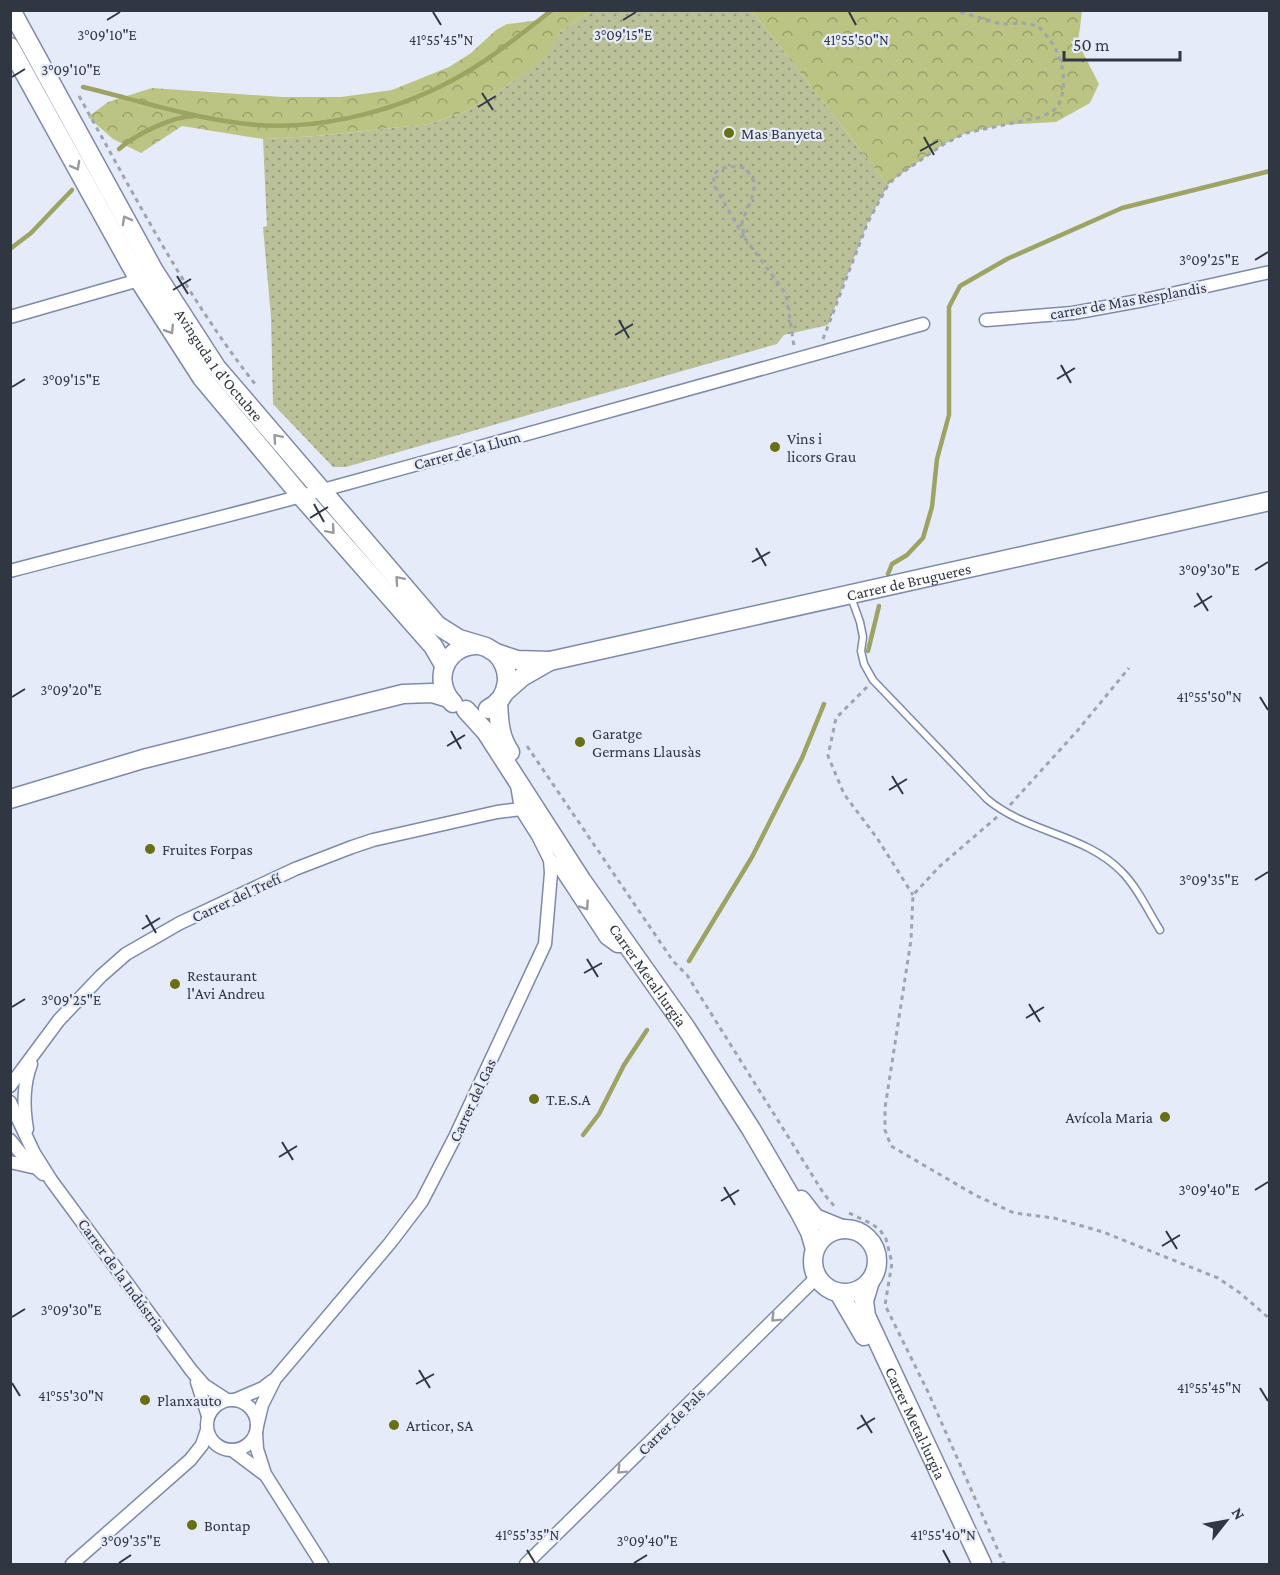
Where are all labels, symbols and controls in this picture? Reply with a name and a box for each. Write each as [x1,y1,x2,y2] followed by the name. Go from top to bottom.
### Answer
[1064,24,1180,62] scale bar
[77,27,137,43] text: 3°09'10"E
[594,27,652,43] text: 3°09'15"E
[409,32,473,48] text: 41°55'45"N
[823,32,889,48] text: 41°55'50"N
[1073,35,1110,55] text: 50 m
[41,62,101,78] text: 3°09'10"E
[741,125,823,143] place label: Mas Banyeta
[722,126,736,140] marker: Mas Banyeta
[69,160,80,171] one-way arrow
[122,215,133,226] one-way arrow
[1179,252,1239,268] text: 3°09'25"E
[1048,278,1208,324] street label: carrer de Mas Resplandis
[172,306,266,425] street label: Avinguda 1 d'Octubre
[162,324,174,334] one-way arrow
[42,372,100,388] text: 3°09'15"E
[412,428,523,473] street label: Carrer de la Llum
[787,430,857,465] place label: Vins i licors Grau
[273,434,284,445] one-way arrow
[768,440,782,454] marker: Vins i licors Grau
[324,524,335,534] one-way arrow
[845,560,972,604] street label: Carrer de Brugueres
[1178,562,1240,578] text: 3°09'30"E
[395,576,406,587] one-way arrow
[40,682,102,698] text: 3°09'20"E
[1176,689,1242,705] text: 41°55'50"N
[592,725,701,760] place label: Garatge Germans Llausàs
[573,735,587,749] marker: Garatge Germans Llausàs
[162,841,253,859] place label: Fruites Forpas
[143,842,157,856] marker: Fruites Forpas
[189,869,284,925] street label: Carrer del Trefí
[1179,872,1239,888] text: 3°09'35"E
[578,899,589,910] one-way arrow
[606,921,691,1030] street label: Carrer Metal·lurgia
[187,967,266,1002] place label: Restaurant l'Avi Andreu
[168,977,182,991] marker: Restaurant l'Avi Andreu
[41,992,101,1008] text: 3°09'25"E
[446,1056,499,1145] street label: Carrer del Gas
[546,1091,591,1108] place label: T.E.S.A
[527,1092,541,1106] marker: T.E.S.A
[1066,1109,1154,1126] place label: Avícola Maria
[1158,1110,1172,1124] marker: Avícola Maria
[1178,1182,1240,1198] text: 3°09'40"E
[75,1215,169,1336] street label: Carrer de la Indústria
[40,1302,102,1318] text: 3°09'30"E
[771,1312,782,1322] one-way arrow
[882,1364,949,1482] street label: Carrer Metal·lurgia
[1177,1380,1241,1396] text: 41°55'45"N
[634,1384,708,1458] street label: Carrer de Pals
[38,1388,104,1404] text: 41°55'30"N
[157,1392,222,1409] place label: Planxauto
[138,1393,152,1407] marker: Planxauto
[406,1417,474,1434] place label: Articor, SA
[387,1418,401,1432] marker: Articor, SA
[618,1463,629,1474] one-way arrow
[1196,1491,1256,1551] north arrow
[1228,1504,1249,1523] text: N
[204,1517,250,1535] place label: Bontap
[185,1518,199,1532] marker: Bontap
[495,1527,559,1543] text: 41°55'35"N
[910,1527,976,1543] text: 41°55'40"N
[101,1533,161,1549] text: 3°09'35"E
[616,1533,678,1549] text: 3°09'40"E

